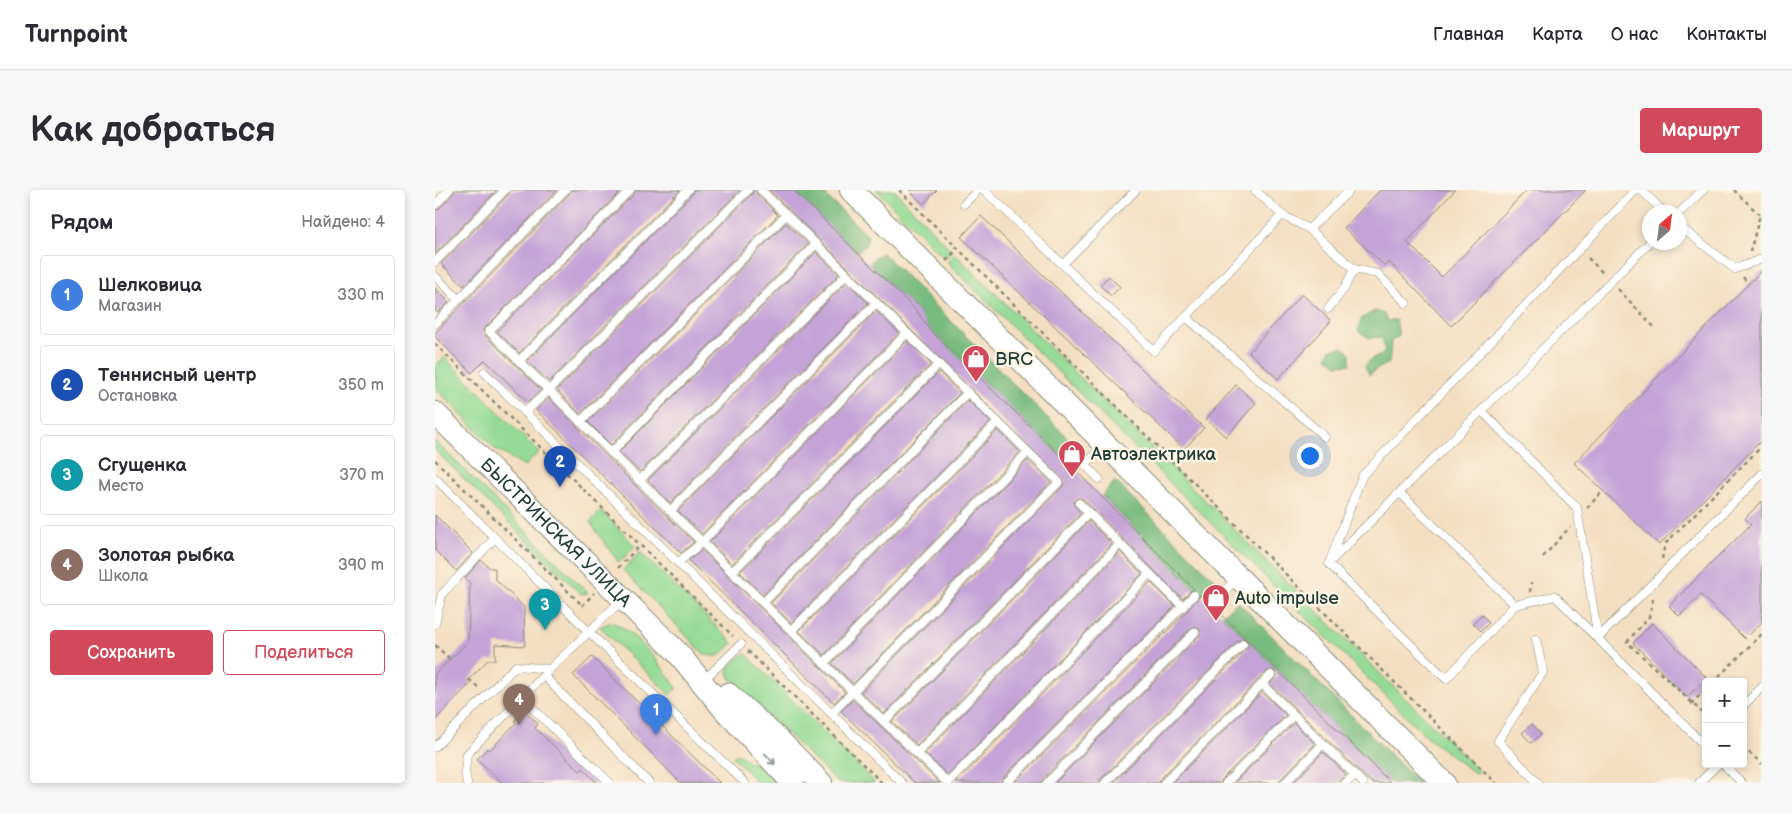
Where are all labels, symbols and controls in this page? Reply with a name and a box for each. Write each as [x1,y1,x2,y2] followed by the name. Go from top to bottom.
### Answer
[25,20,128,49] text: Turnpoint
[1433,24,1504,45] text: Главная
[1532,24,1583,45] text: Карта
[1611,24,1658,45] text: О нас
[1686,24,1767,45] text: Контакты
[1640,108,1762,153] button: Маршрут
[30,109,276,152] text: Как добраться
[1642,205,1687,250] north arrow
[50,210,113,235] text: Рядом
[301,213,385,232] text: Найдено: 4
[98,274,202,297] text: Шелковица
[64,286,70,305] text: 1
[337,286,384,305] text: 330 m
[98,297,162,316] text: Магазин
[961,344,991,383] shop icon: BRC
[995,349,1033,370] place label: BRC
[98,364,256,387] text: Теннисный центр
[62,376,72,395] text: 2
[338,376,384,395] text: 350 m
[98,387,177,406] text: Остановка
[1057,439,1087,478] shop icon: Автоэлектрика
[1297,443,1323,469] your location
[1090,444,1216,465] place label: Автоэлектрика
[544,446,576,487] pin: 2
[98,454,186,477] text: Сгущенка
[476,454,636,611] street label: БЫСТРИНСКАЯ УЛИЦА
[62,466,72,485] text: 3
[339,466,384,485] text: 370 m
[98,477,144,496] text: Место
[98,544,234,567] text: Золотая рыбка
[62,556,72,575] text: 4
[338,556,384,575] text: 390 m
[98,567,148,586] text: Школа
[1201,583,1231,622] shop icon: Auto impulse
[1235,588,1339,609] place label: Auto impulse
[529,589,561,630] pin: 3
[50,630,213,675] button: Сохранить
[223,630,385,675] button: Поделиться
[1702,678,1747,768] map controls
[1702,678,1747,723] button: +
[503,684,535,725] pin: 4
[640,694,672,735] pin: 1
[1702,723,1747,768] button: −
[764,752,776,765] one-way arrow

